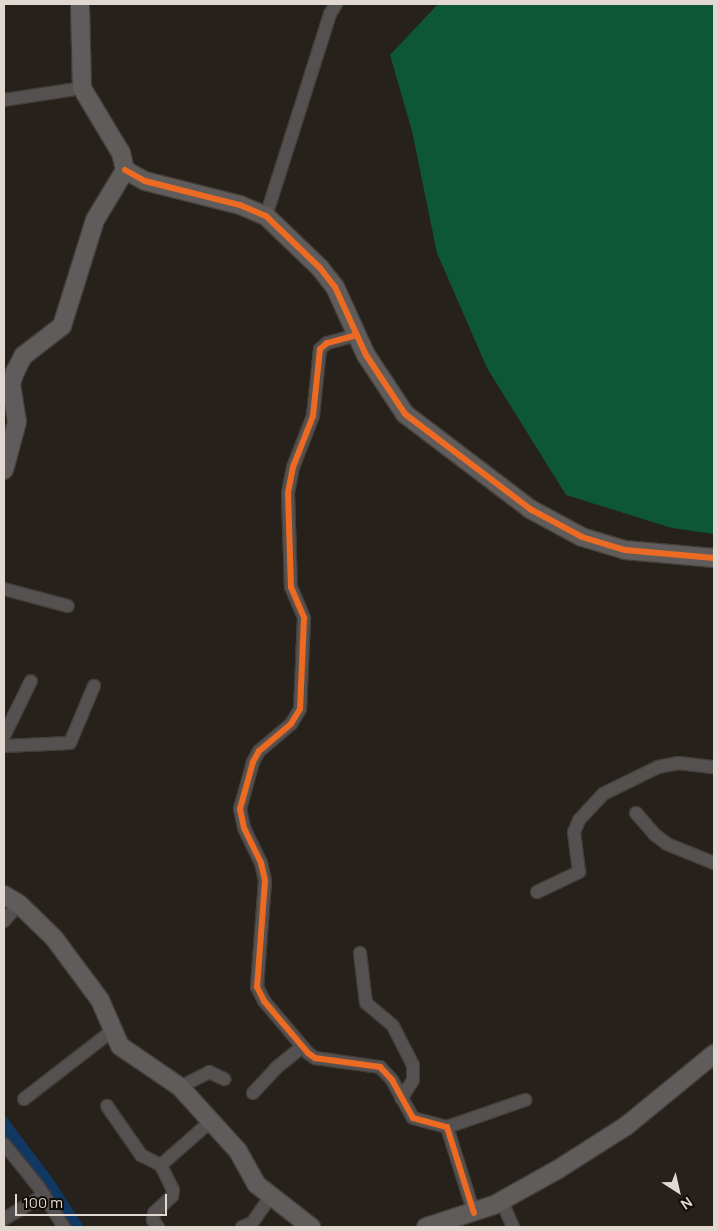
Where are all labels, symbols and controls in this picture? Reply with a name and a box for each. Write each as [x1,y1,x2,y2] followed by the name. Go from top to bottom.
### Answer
[653,1166,703,1216] north arrow
[18,1184,170,1216] scale bar
[23,1192,63,1213] text: 100 m
[677,1193,696,1214] text: N

